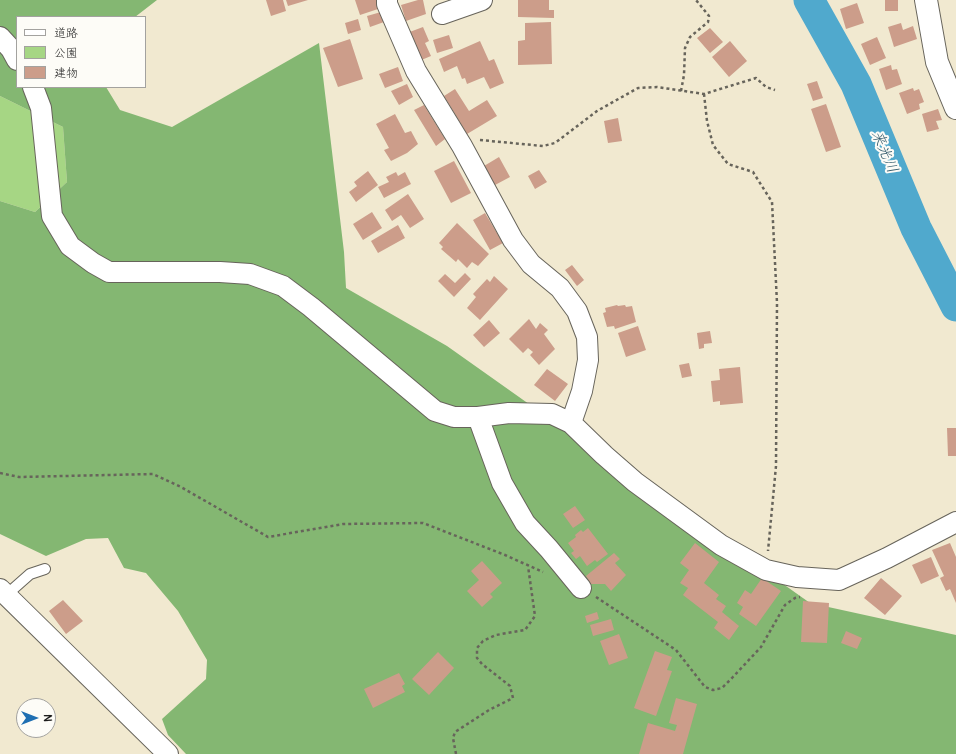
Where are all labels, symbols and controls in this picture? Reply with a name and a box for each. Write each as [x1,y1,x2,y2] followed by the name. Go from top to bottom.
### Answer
[16,16,146,88] legend
[54,26,78,41] text: 道路
[54,46,78,61] text: 公園
[54,66,78,81] text: 建物
[867,128,901,176] water label: 来光川
[16,698,56,738] north arrow
[41,714,54,722] text: N

